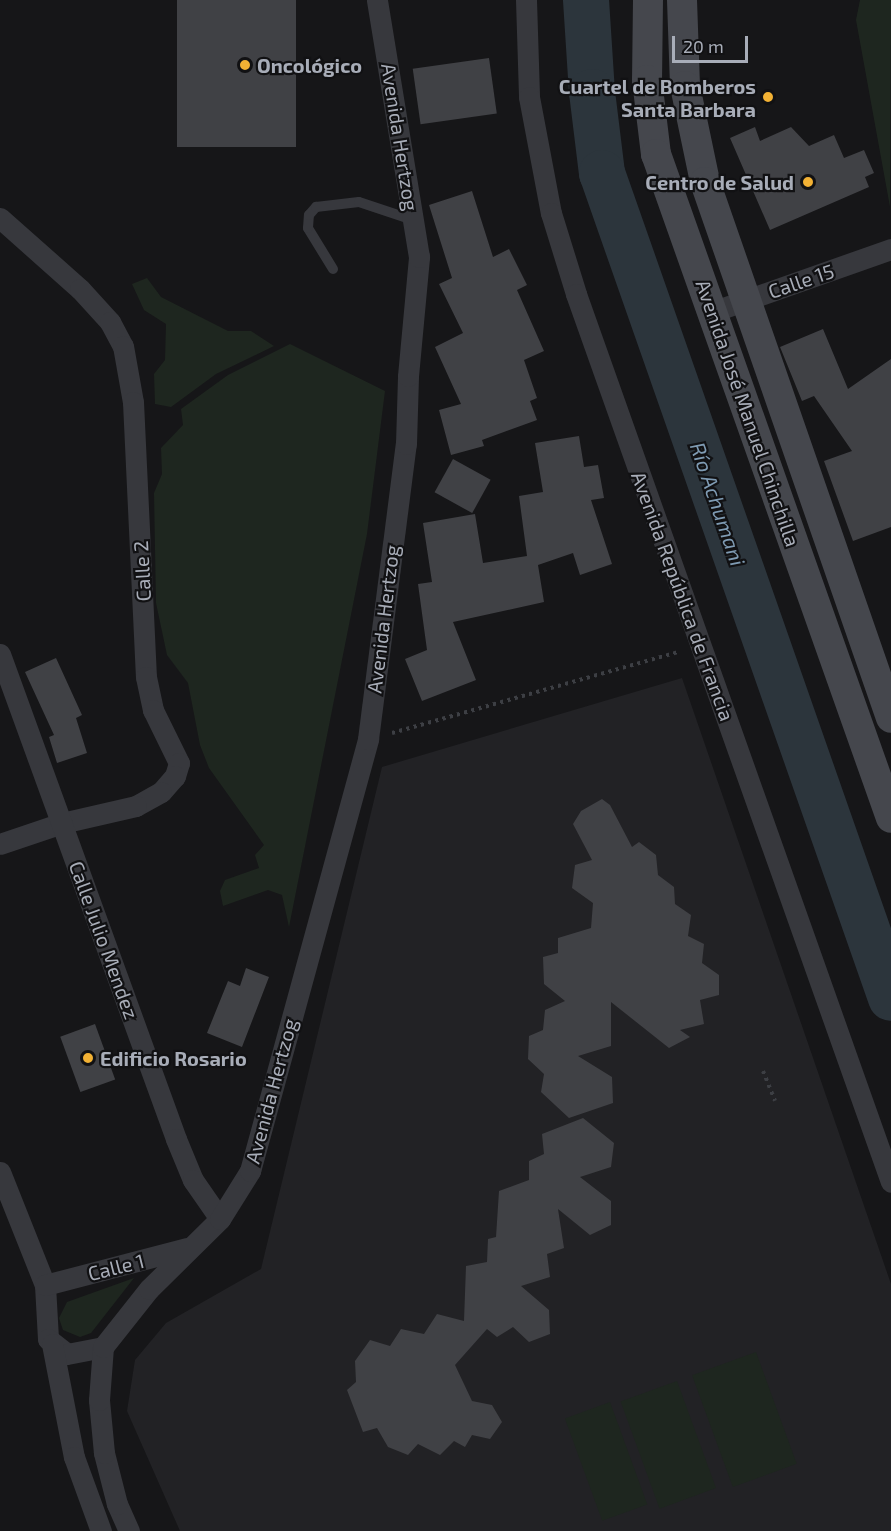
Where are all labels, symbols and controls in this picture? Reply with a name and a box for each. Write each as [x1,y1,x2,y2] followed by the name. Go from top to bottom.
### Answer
[675,24,752,62] scale bar
[683,35,724,57] text: 20 m
[257,53,362,77] place label: Oncológico
[238,58,252,72] marker: Oncológico
[376,61,424,213] street label: Avenida Hertzog
[558,74,756,121] place label: Cuartel de Bomberos Santa Barbara
[761,90,775,104] marker: Cuartel de Bomberos Santa Barbara
[645,170,794,194] place label: Centro de Salud
[799,173,817,191] marker: Centro de Salud
[765,259,837,303] street label: Calle 15
[691,276,805,550] street label: Avenida José Manuel Chinchilla
[685,439,751,569] water label: Río Achumani
[627,468,739,724] street label: Avenida República de Francia
[128,540,156,602] street label: Calle 2
[362,544,404,694] street label: Avenida Hertzog
[64,858,144,1022] street label: Calle Julio Mendez
[240,1016,302,1166] street label: Avenida Hertzog
[100,1046,247,1070] place label: Edificio Rosario
[81,1051,95,1065] marker: Edificio Rosario
[85,1248,147,1286] street label: Calle 1

